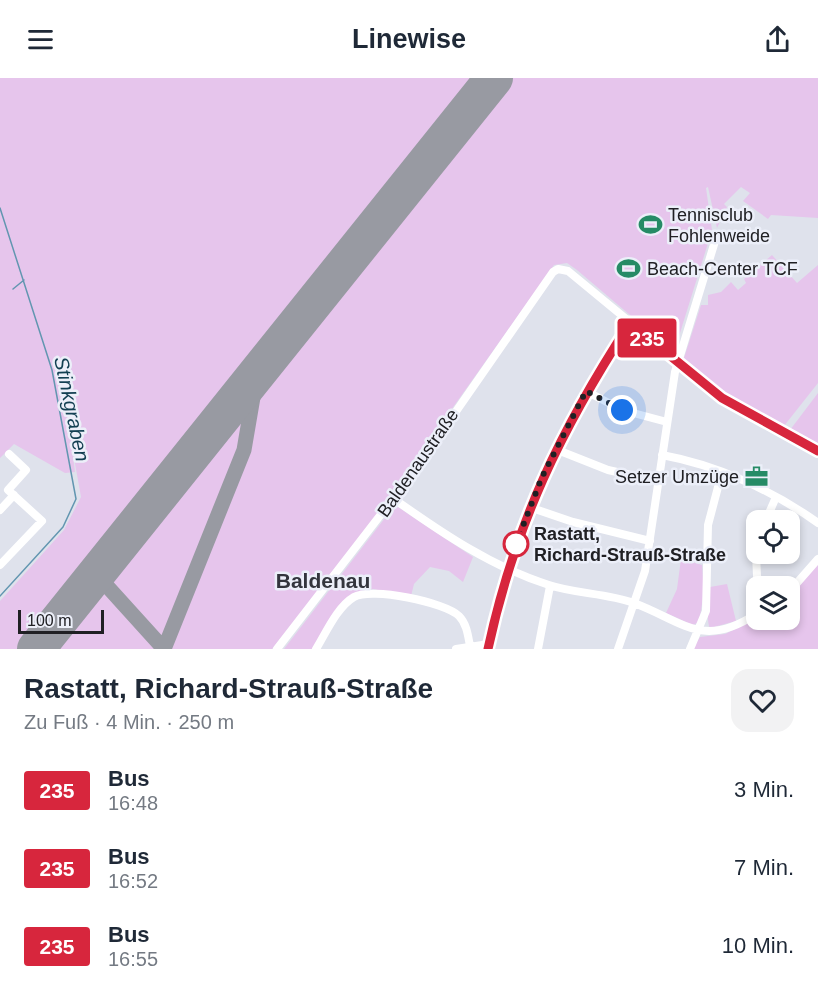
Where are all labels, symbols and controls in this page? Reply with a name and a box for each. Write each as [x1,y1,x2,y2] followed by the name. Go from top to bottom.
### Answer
[24,23,57,56] icon: menu
[761,23,794,56] icon: share
[352,24,466,54] text: Linewise
[668,205,770,246] place label: Tennisclub Fohlenweide
[637,212,663,238] sports icon: Tennisclub Fohlenweide
[616,256,642,282] sports icon: Beach-Center TCF
[647,259,798,279] place label: Beach-Center TCF
[612,318,682,358] line badge: 235
[629,327,665,350] text: 235
[50,355,94,463] water label: Stinkgraben
[607,395,637,425] your location
[373,405,463,521] street label: Baldenaustraße
[744,464,770,490] office icon: Setzer Umzüge
[615,467,739,487] place label: Setzer Umzüge
[746,510,800,630] map controls
[746,510,800,564] button: locate
[534,524,726,565] place label: Rastatt, Richard-Strauß-Straße
[503,531,529,557] marker: Rastatt, Richard-Strauß-Straße
[276,569,370,592] district label: Baldenau
[746,576,800,630] button: layers
[18,607,104,634] scale bar
[27,612,71,629] text: 100 m
[731,669,794,732] button: heart
[24,673,433,704] text: Rastatt, Richard-Strauß-Straße
[24,711,234,733] text: Zu Fuß · 4 Min. · 250 m
[108,766,150,791] text: Bus
[734,777,794,802] text: 3 Min.
[39,779,75,802] text: 235
[108,792,158,814] text: 16:48
[108,844,150,869] text: Bus
[734,855,794,880] text: 7 Min.
[39,857,75,880] text: 235
[108,870,158,892] text: 16:52
[108,922,150,947] text: Bus
[722,933,794,958] text: 10 Min.
[39,935,75,958] text: 235
[108,948,158,970] text: 16:55

